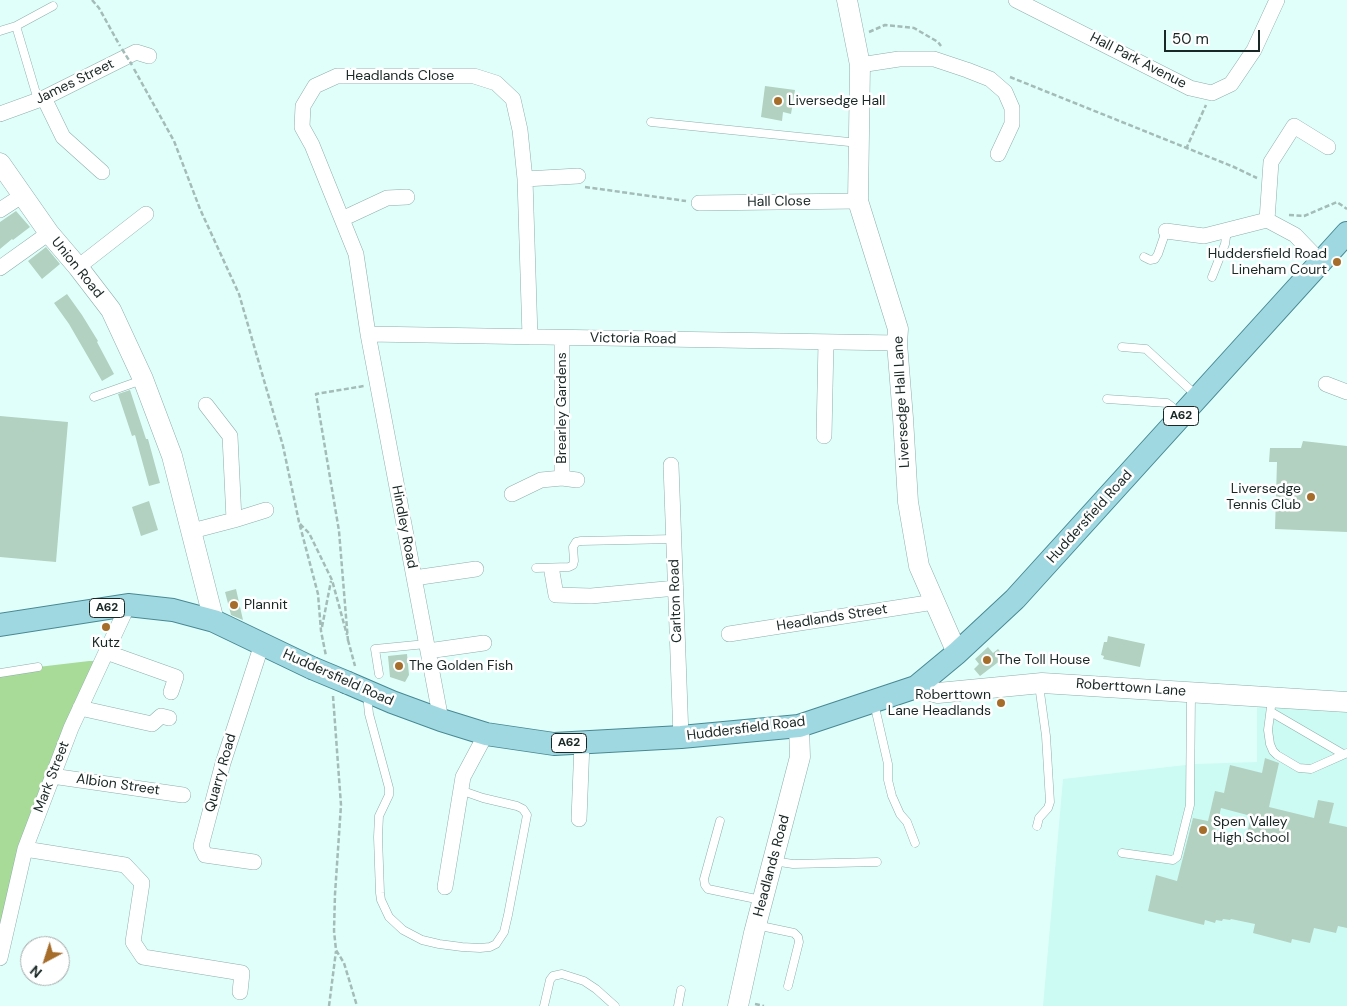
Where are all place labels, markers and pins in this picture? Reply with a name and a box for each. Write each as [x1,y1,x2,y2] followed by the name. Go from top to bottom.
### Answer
[788,93,885,109] place label: Liversedge Hall
[772,95,784,107] marker: Liversedge Hall
[1208,246,1327,278] place label: Huddersfield Road Lineham Court
[1331,256,1343,268] marker: Huddersfield Road Lineham Court
[1226,481,1301,514] place label: Liversedge Tennis Club
[1305,491,1317,503] marker: Liversedge Tennis Club
[244,597,288,613] place label: Plannit
[228,599,240,611] marker: Plannit
[100,621,112,633] marker: Kutz
[92,635,120,651] place label: Kutz
[997,652,1090,668] place label: The Toll House
[981,654,993,666] marker: The Toll House
[409,658,513,674] place label: The Golden Fish
[393,660,405,672] marker: The Golden Fish
[888,687,991,720] place label: Roberttown Lane Headlands
[995,697,1007,709] marker: Roberttown Lane Headlands
[1213,814,1289,846] place label: Spen Valley High School
[1197,824,1209,836] marker: Spen Valley High School

